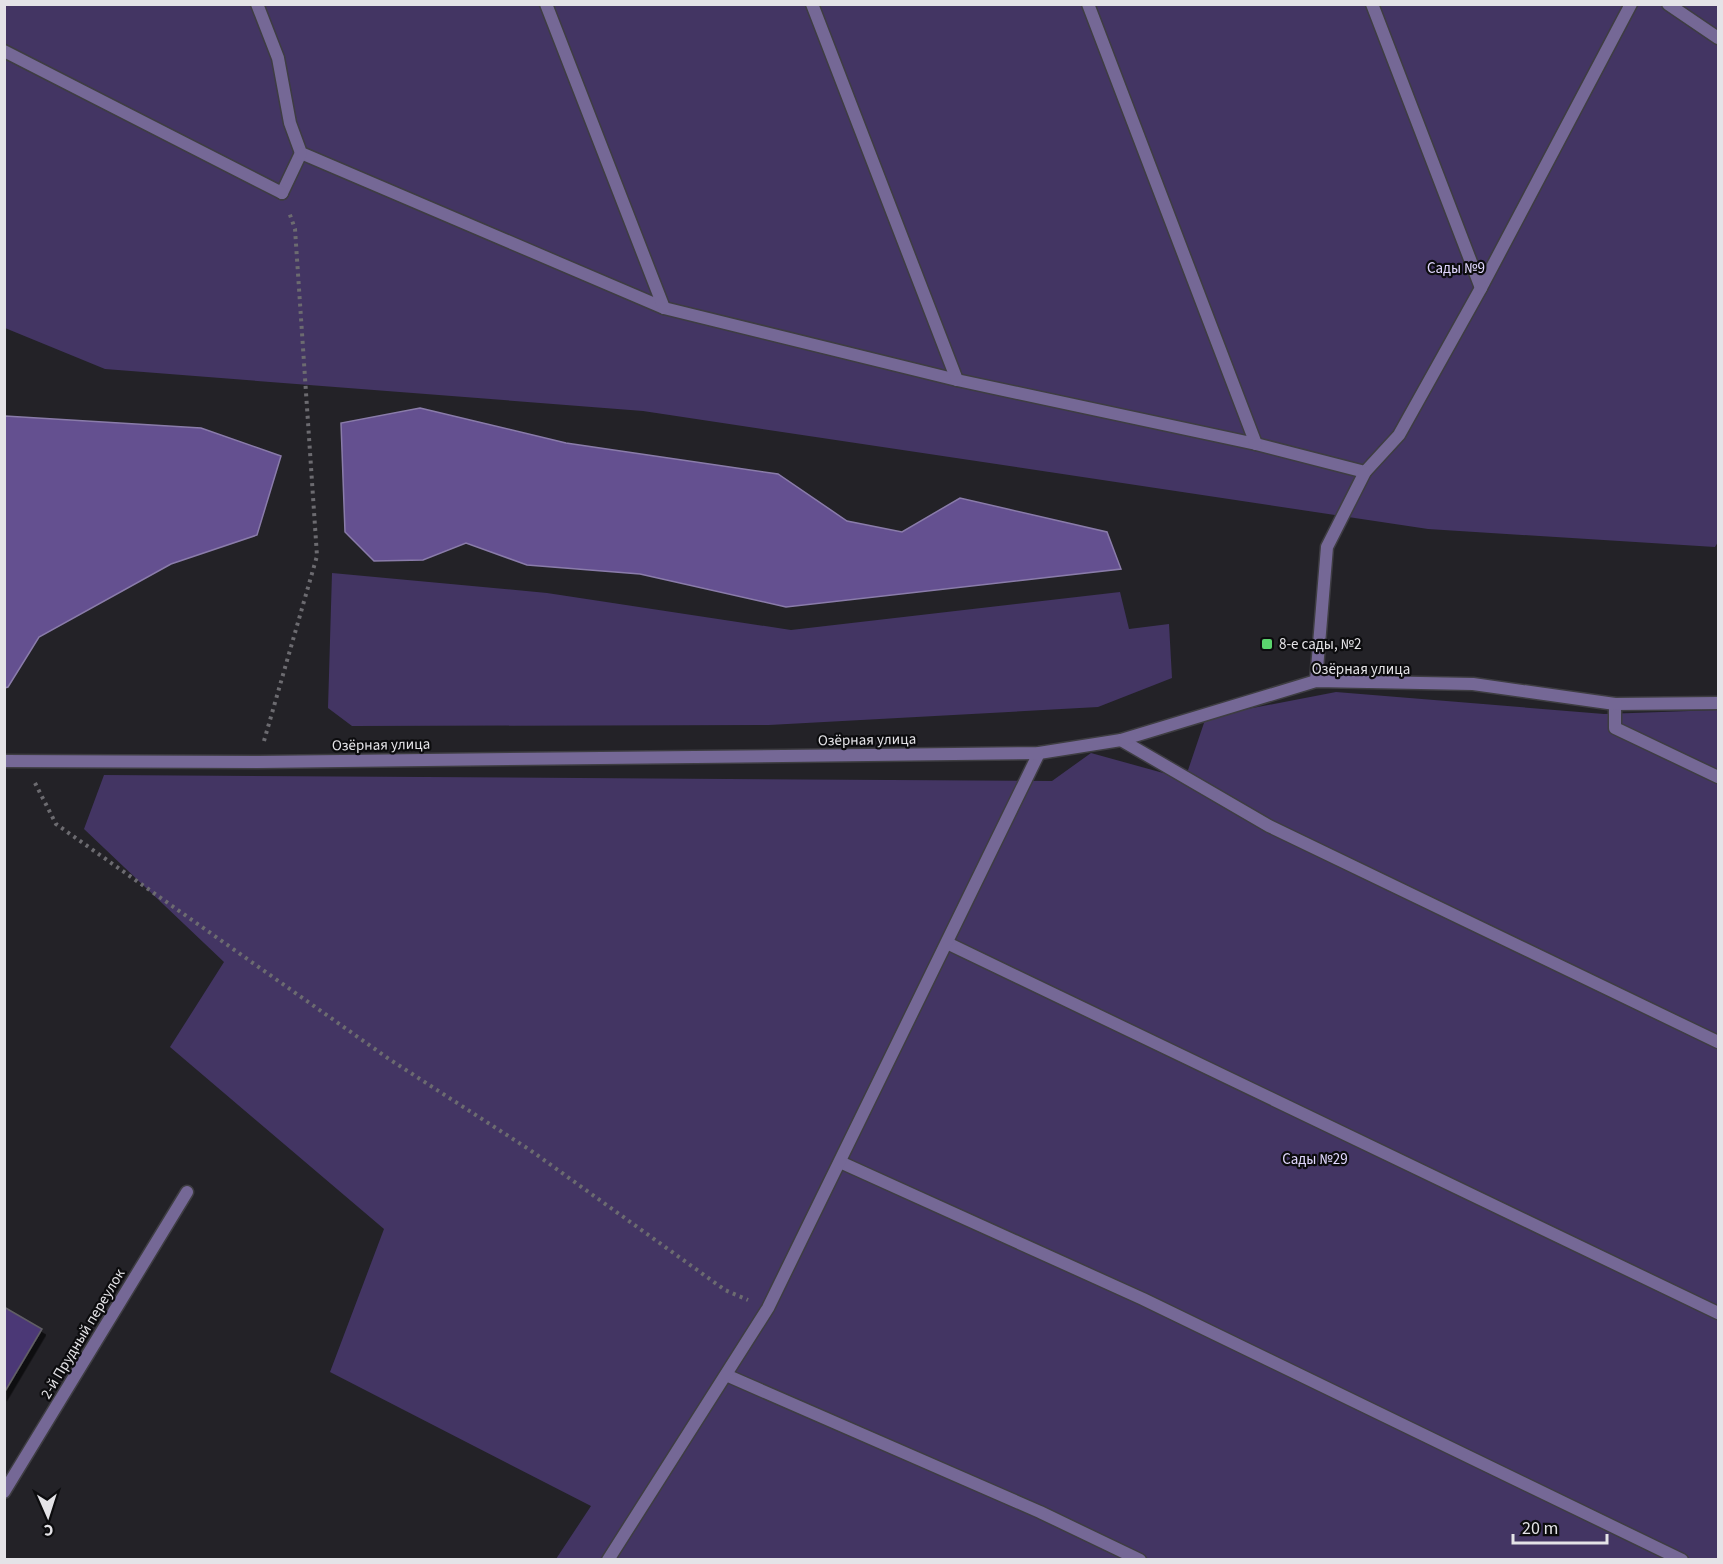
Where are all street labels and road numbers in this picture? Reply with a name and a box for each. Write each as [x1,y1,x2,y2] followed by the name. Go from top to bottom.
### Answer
[1312,659,1410,680] street label: Озёрная улица
[818,729,916,751] street label: Озёрная улица
[332,734,430,756] street label: Озёрная улица
[36,1264,131,1403] street label: 2-й Прудный переулок

